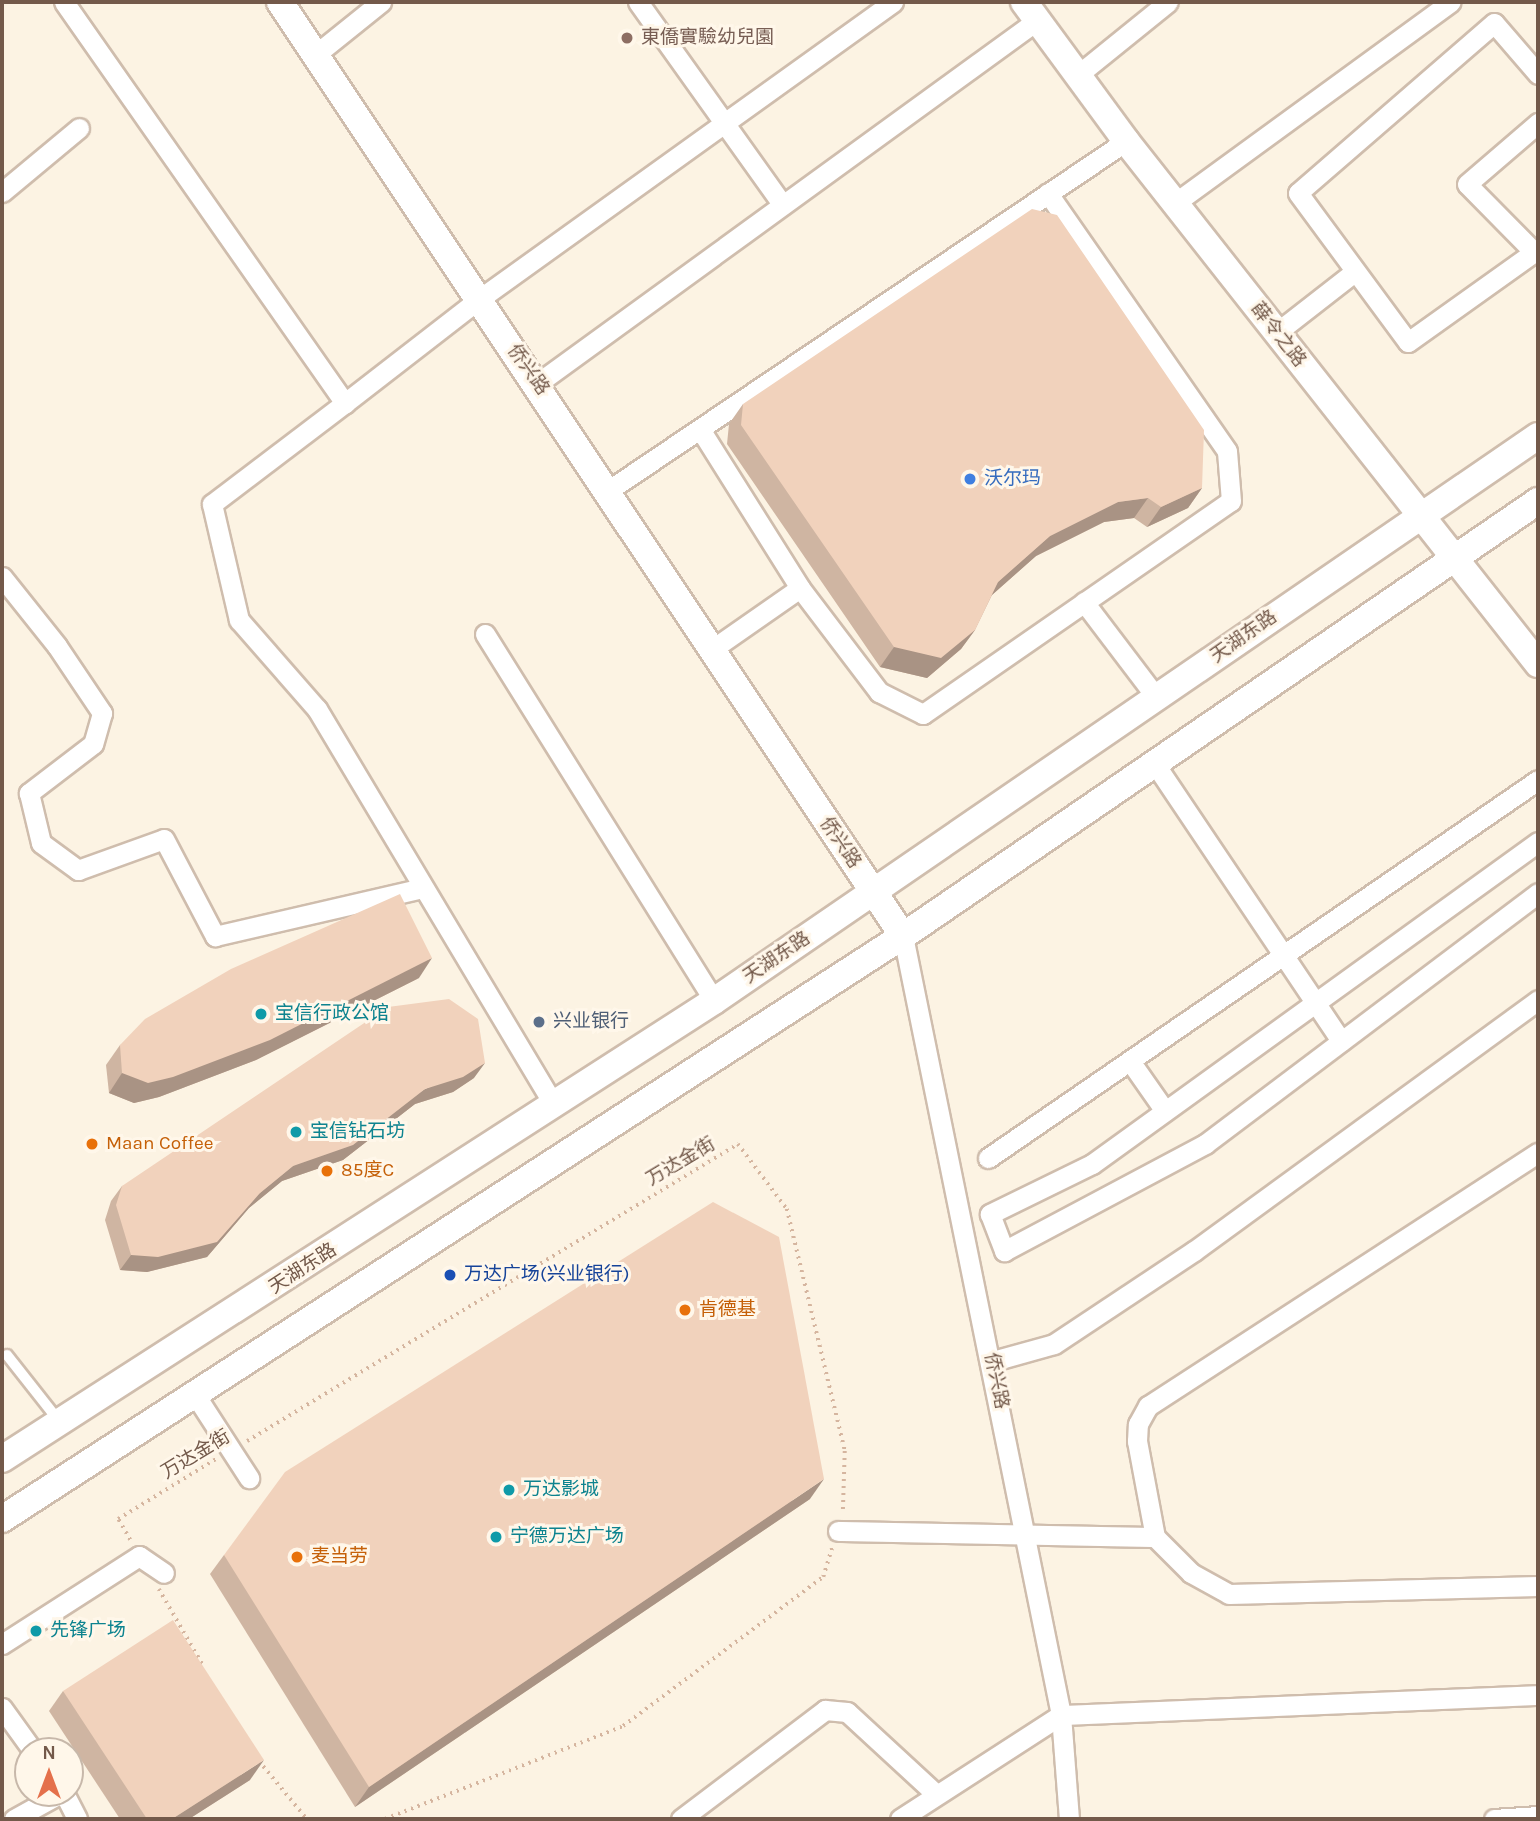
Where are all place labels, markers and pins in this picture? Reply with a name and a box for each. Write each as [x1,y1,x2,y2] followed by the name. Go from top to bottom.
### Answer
[641,27,774,49] place label: 東僑實驗幼兒園
[619,30,635,46] marker: 東僑實驗幼兒園
[984,468,1041,490] place label: 沃尔玛
[962,471,978,487] marker: 沃尔玛
[275,1003,389,1025] place label: 宝信行政公馆
[253,1006,269,1022] marker: 宝信行政公馆
[553,1011,629,1033] place label: 兴业银行
[531,1014,547,1030] marker: 兴业银行
[310,1121,405,1143] place label: 宝信钻石坊
[288,1124,304,1140] marker: 宝信钻石坊
[106,1133,214,1155] place label: Maan Coffee
[84,1136,100,1152] marker: Maan Coffee
[341,1160,394,1182] place label: 85度C
[319,1163,335,1179] marker: 85度C
[464,1264,630,1286] place label: 万达广场(兴业银行)
[442,1267,458,1283] marker: 万达广场(兴业银行)
[699,1299,756,1321] place label: 肯德基
[677,1302,693,1318] marker: 肯德基
[523,1479,599,1501] place label: 万达影城
[501,1482,517,1498] marker: 万达影城
[510,1526,624,1548] place label: 宁德万达广场
[488,1529,504,1545] marker: 宁德万达广场
[311,1546,368,1568] place label: 麦当劳
[289,1549,305,1565] marker: 麦当劳
[50,1620,126,1642] place label: 先锋广场
[28,1623,44,1639] marker: 先锋广场

